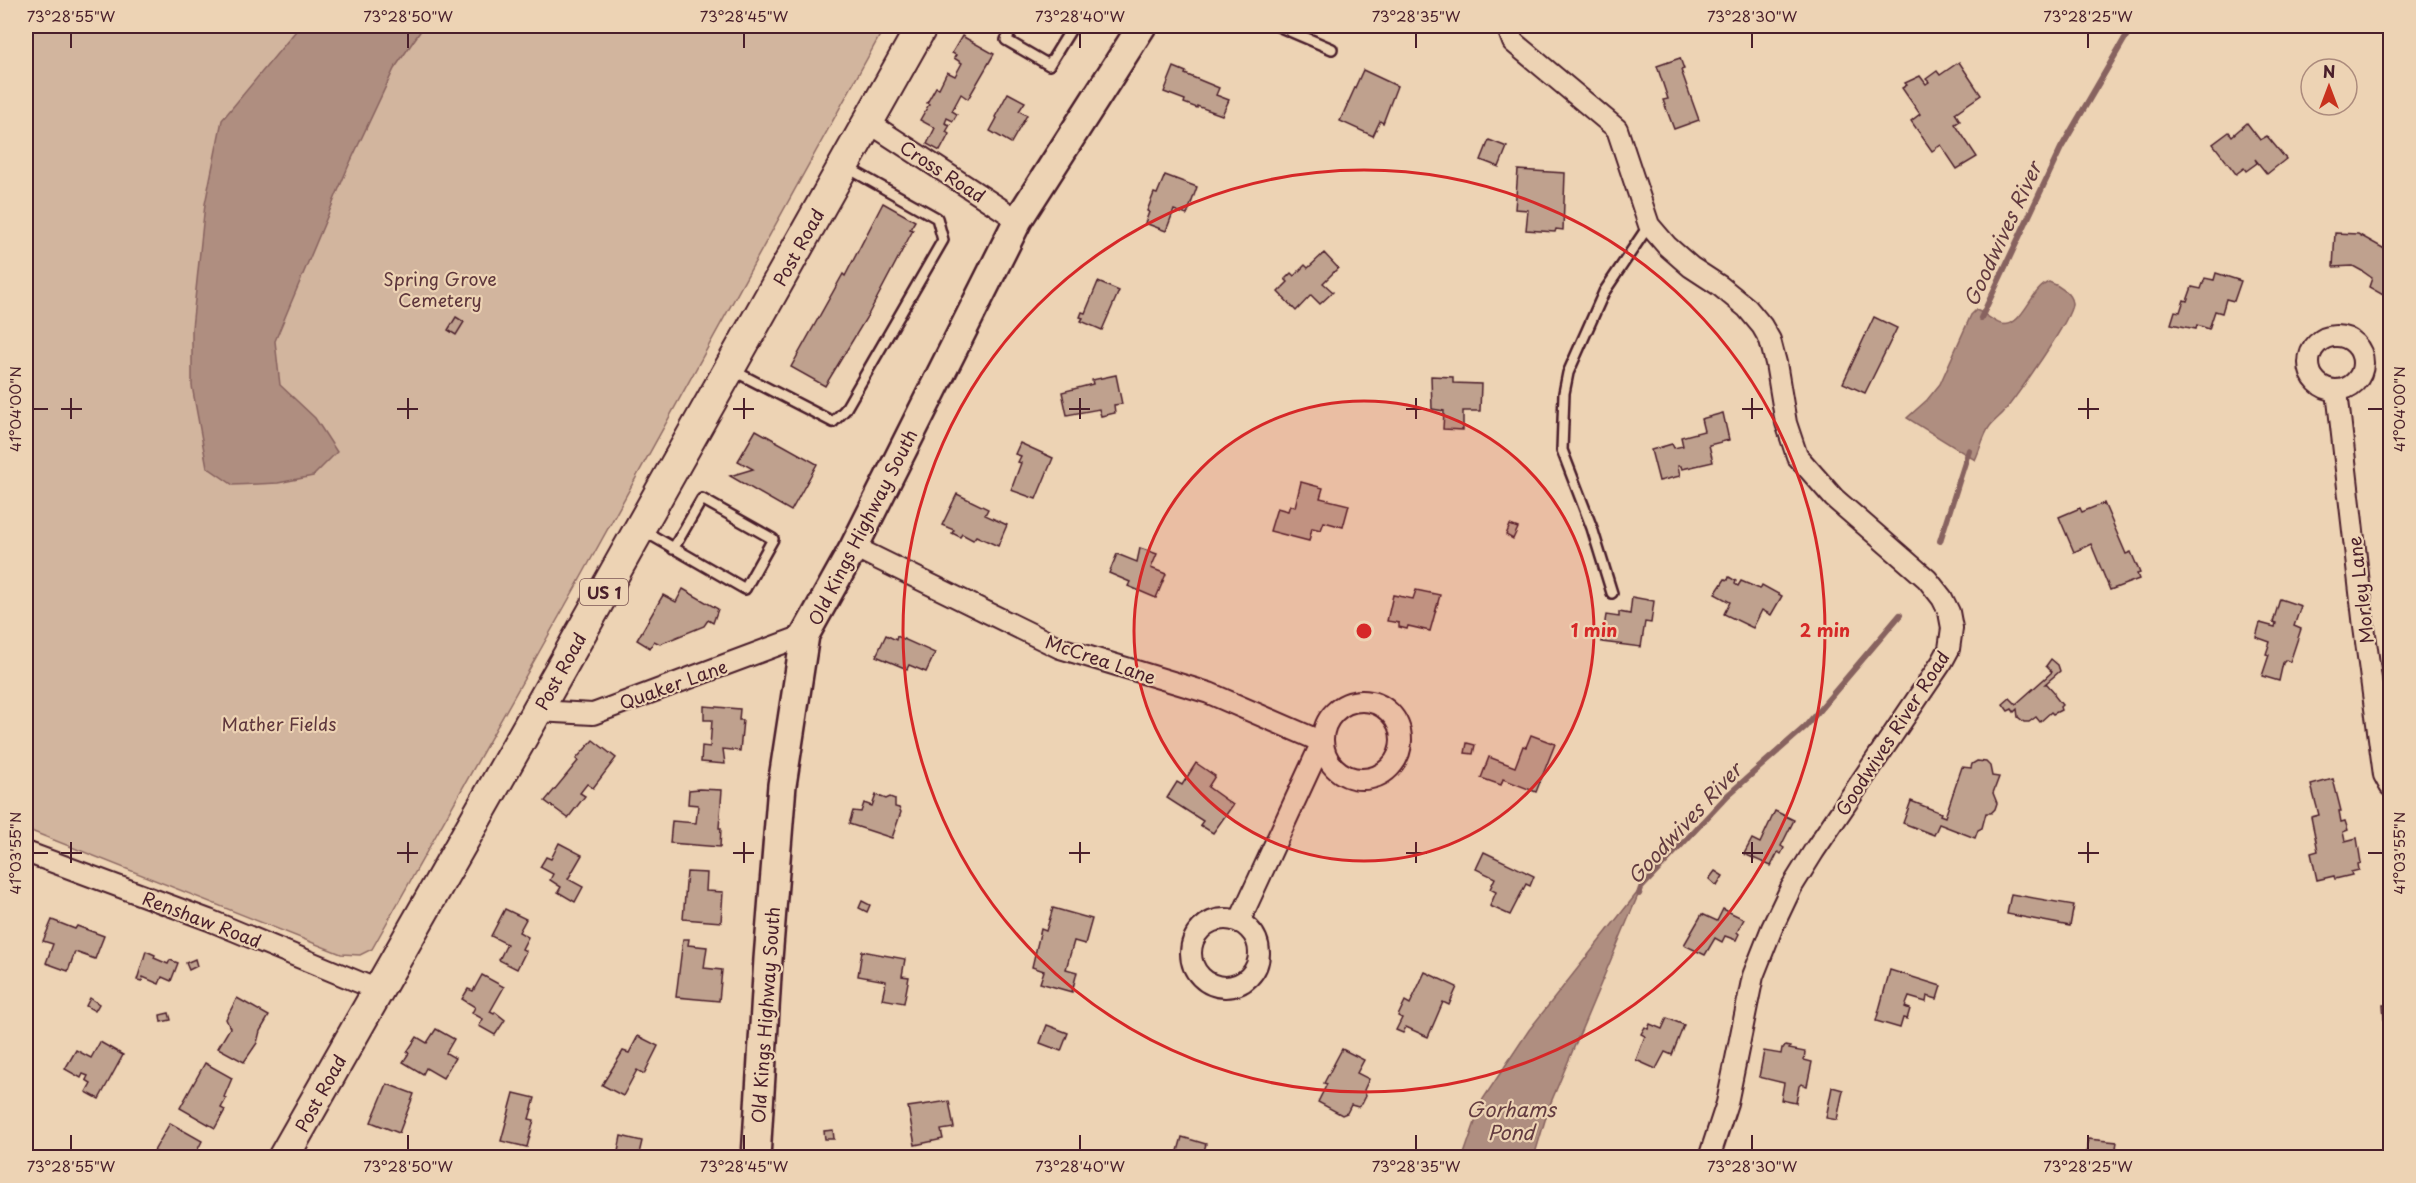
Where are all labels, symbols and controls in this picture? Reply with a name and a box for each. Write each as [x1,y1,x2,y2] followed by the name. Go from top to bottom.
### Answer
[27,4,116,27] text: 73°28'55"W
[363,4,453,27] text: 73°28'50"W
[700,4,789,27] text: 73°28'45"W
[1035,4,1126,27] text: 73°28'40"W
[1372,4,1461,27] text: 73°28'35"W
[1707,4,1798,27] text: 73°28'30"W
[2043,4,2133,27] text: 73°28'25"W
[2299,57,2359,117] north arrow
[2323,59,2335,83] text: N
[895,133,991,209] street label: Cross Road
[1955,155,2050,311] water label: Goodwives River
[766,203,830,291] street label: Post Road
[383,265,497,313] park label: Spring Grove Cemetery
[3,366,26,452] text: 41°04'00"N
[2387,366,2410,452] text: 41°04'00"N
[801,424,923,630] street label: Old Kings Highway South
[2340,535,2380,645] street label: Morley Lane
[580,579,628,605] road number: US 1
[1571,616,1617,643] text: 1 min
[1800,616,1850,643] text: 2 min
[1354,621,1374,641] centre of rings
[528,627,592,715] street label: Post Road
[1042,627,1160,691] street label: McCrea Lane
[1828,645,1956,821] street label: Goodwives River Road
[615,652,731,716] street label: Quaker Lane
[221,710,337,737] park label: Mather Fields
[1620,754,1750,890] water label: Goodwives River
[3,812,26,894] text: 41°03'55"N
[2387,812,2410,894] text: 41°03'55"N
[139,884,265,954] street label: Renshaw Road
[744,906,786,1124] street label: Old Kings Highway South
[288,1049,352,1137] street label: Post Road
[1466,1094,1557,1147] water label: Gorhams Pond
[27,1154,116,1177] text: 73°28'55"W
[363,1154,453,1177] text: 73°28'50"W
[700,1154,789,1177] text: 73°28'45"W
[1035,1154,1126,1177] text: 73°28'40"W
[1372,1154,1461,1177] text: 73°28'35"W
[1707,1154,1798,1177] text: 73°28'30"W
[2043,1154,2133,1177] text: 73°28'25"W

